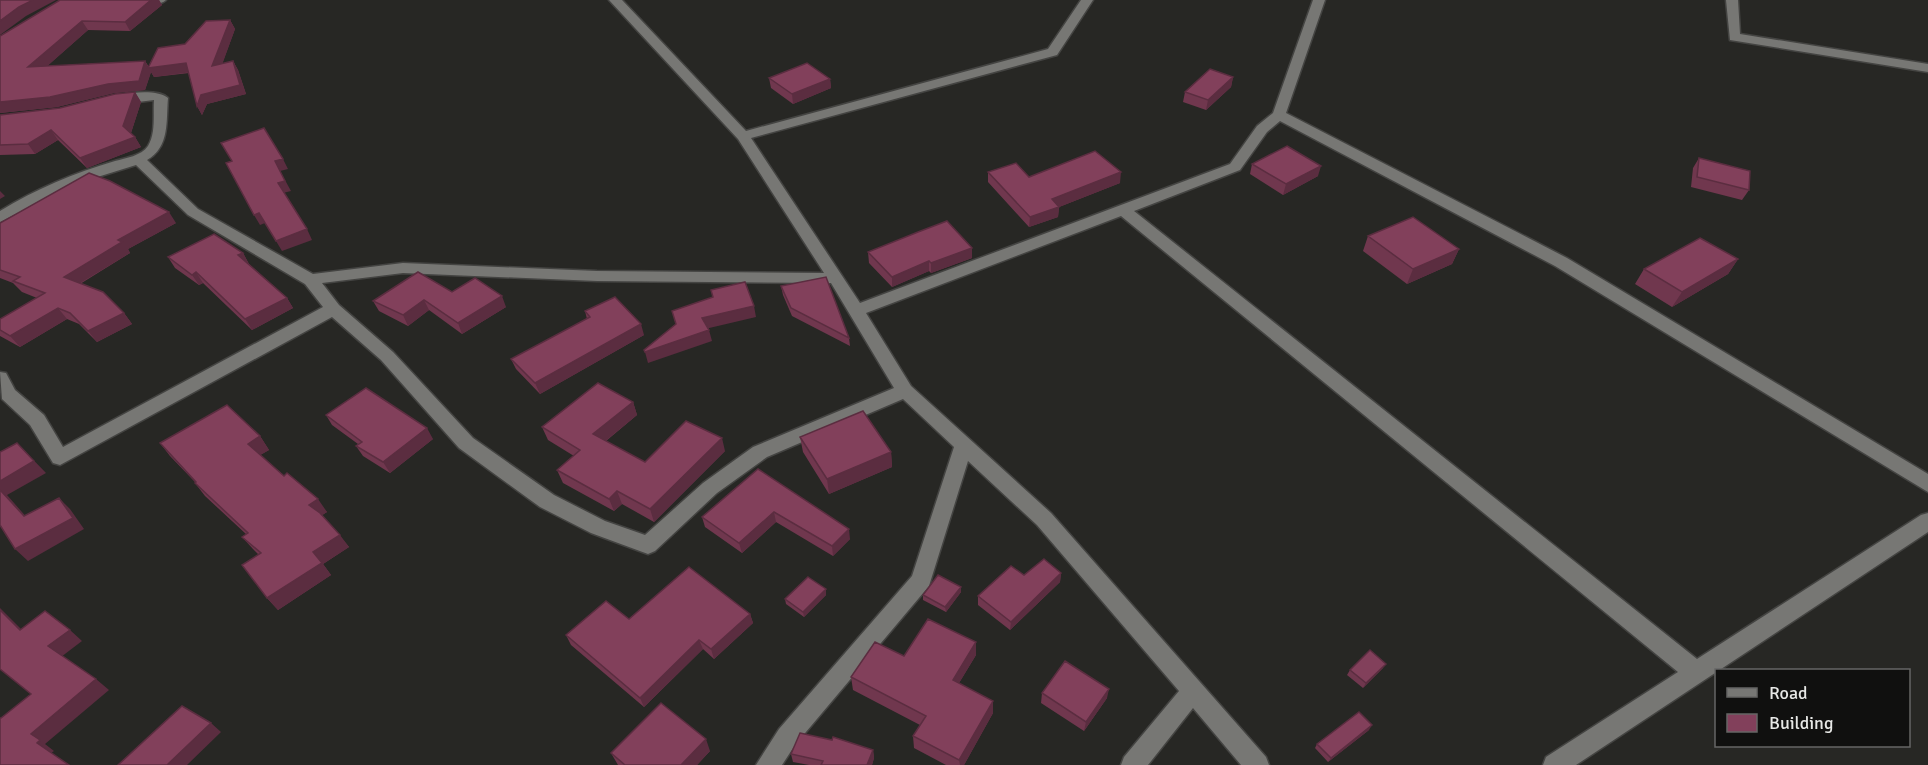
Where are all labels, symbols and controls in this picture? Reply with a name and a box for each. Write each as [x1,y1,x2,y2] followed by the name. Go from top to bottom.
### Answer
[1715,669,1910,747] legend
[1769,682,1808,704] text: Road
[1769,712,1833,734] text: Building

